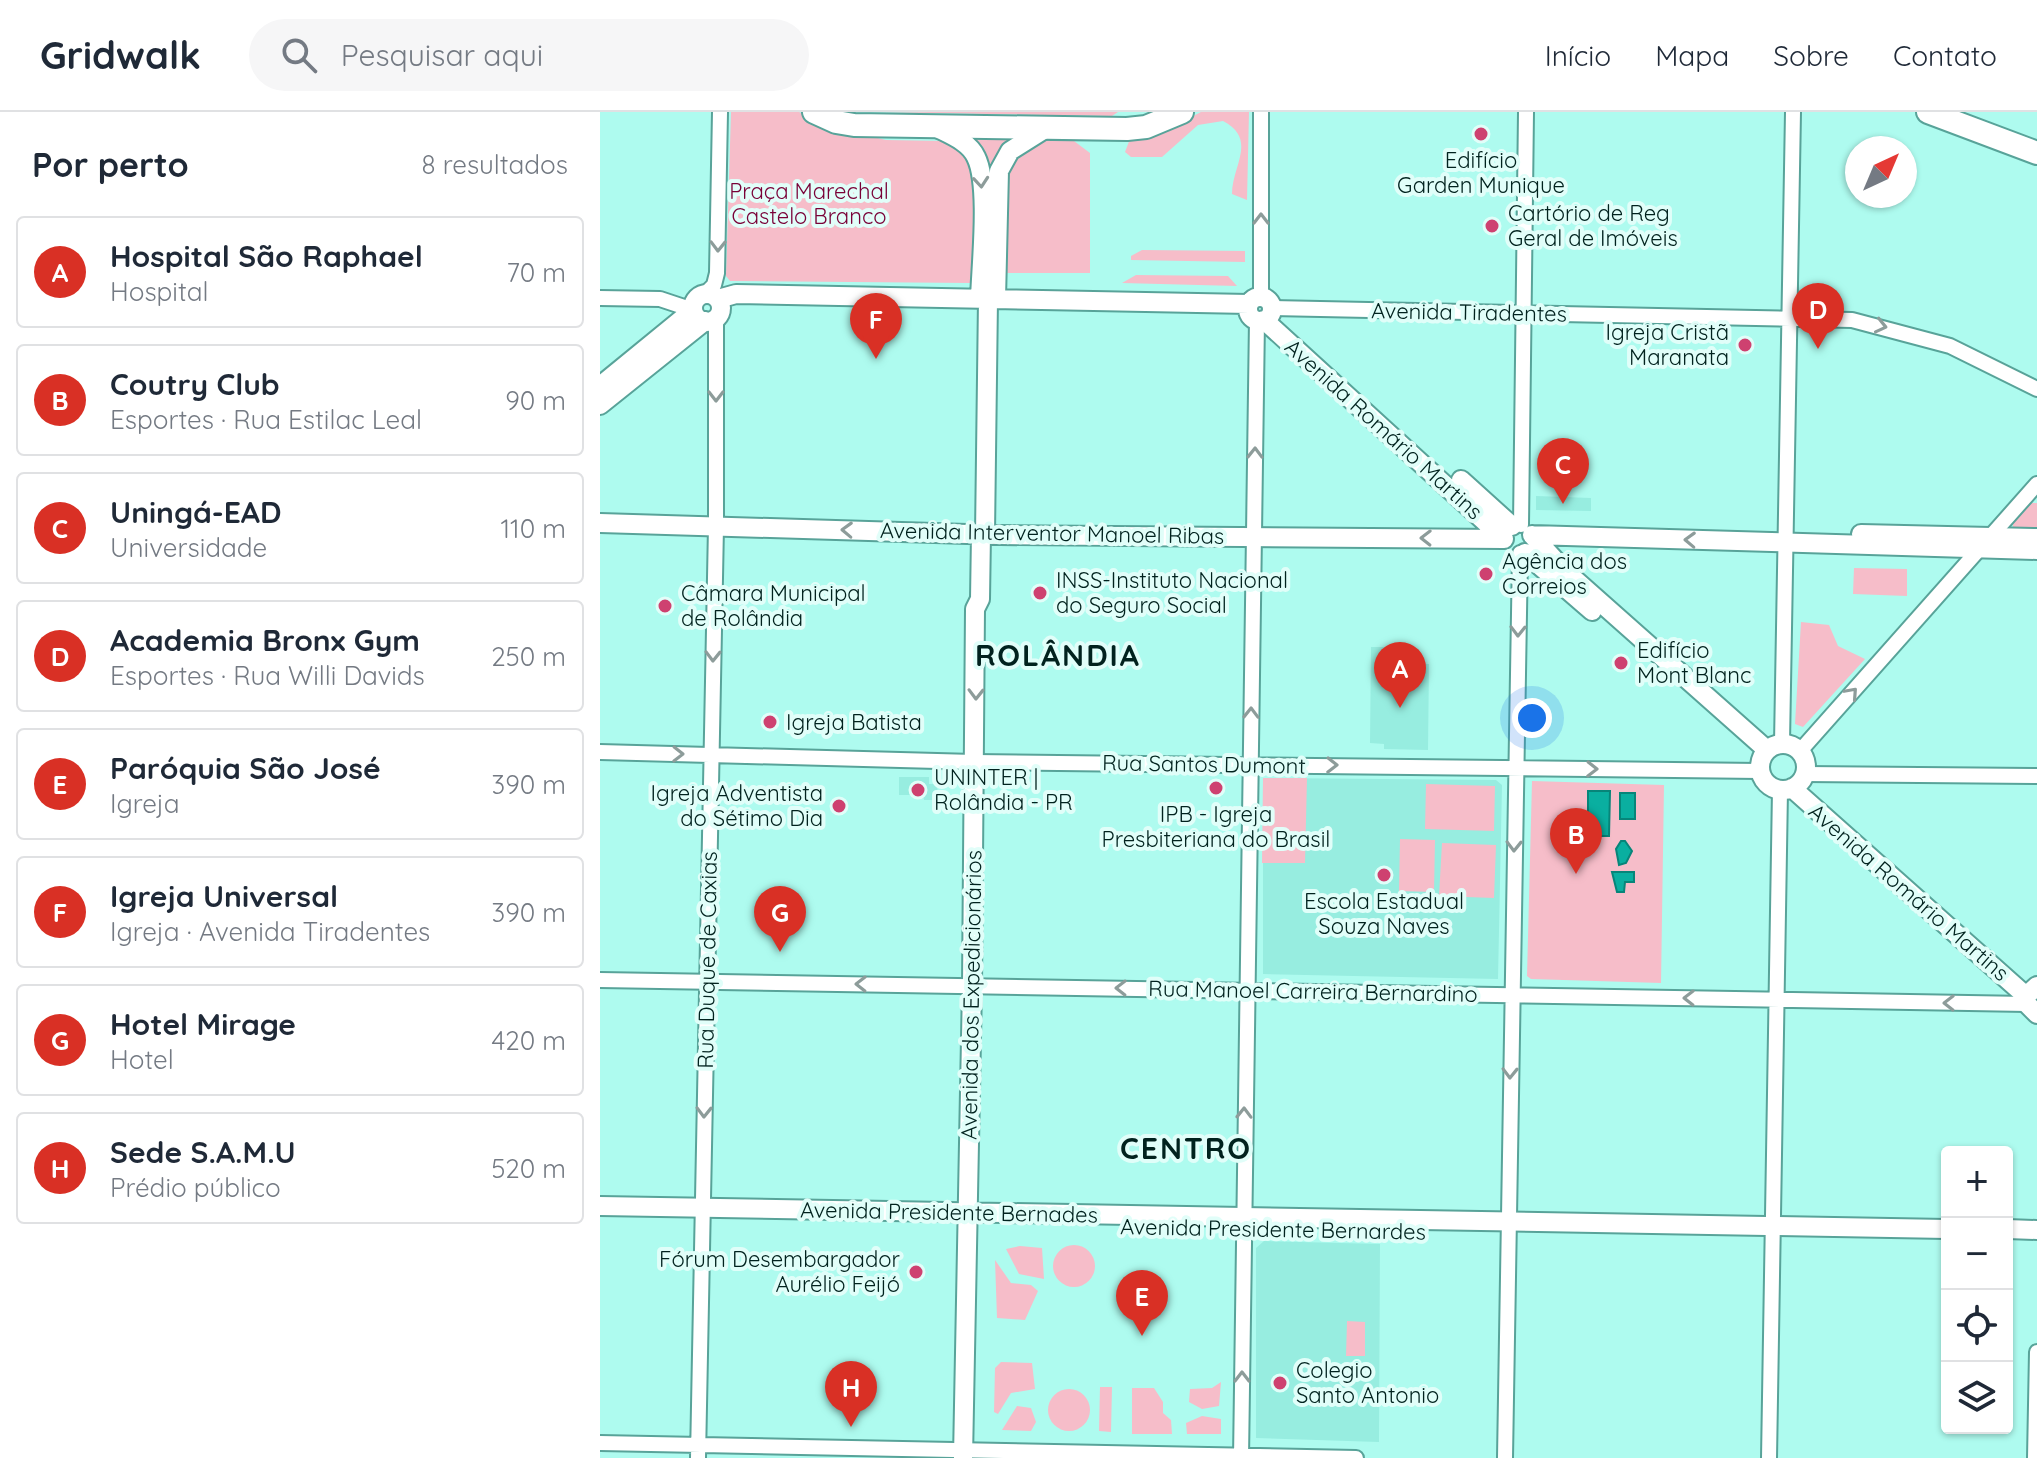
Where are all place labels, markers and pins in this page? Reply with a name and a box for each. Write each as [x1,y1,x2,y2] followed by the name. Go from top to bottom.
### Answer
[1472,125,1490,143] marker: Edifício Garden Munique
[1397,146,1565,199] place label: Edifício Garden Munique
[1508,199,1678,252] place label: Cartório de Reg Geral de Imóveis
[1483,217,1501,235] marker: Cartório de Reg Geral de Imóveis
[1792,283,1844,349] pin: D
[850,293,902,359] pin: F
[1605,318,1729,371] place label: Igreja Cristã Maranata
[1736,336,1754,354] marker: Igreja Cristã Maranata
[1537,438,1589,504] pin: C
[1502,547,1627,600] place label: Agência dos Correios
[1477,565,1495,583] marker: Agência dos Correios
[1056,566,1288,619] place label: INSS-Instituto Nacional do Seguro Social
[681,579,866,632] place label: Câmara Municipal de Rolândia
[1031,584,1049,602] marker: INSS-Instituto Nacional do Seguro Social
[656,597,674,615] marker: Câmara Municipal de Rolândia
[1637,636,1751,689] place label: Edifício Mont Blanc
[1374,642,1426,708] pin: A
[1612,654,1630,672] marker: Edifício Mont Blanc
[786,708,922,736] place label: Igreja Batista
[761,713,779,731] marker: Igreja Batista
[934,763,1073,816] place label: UNINTER | Rolândia - PR
[651,779,823,832] place label: Igreja Adventista do Sétimo Dia
[1207,779,1225,797] marker: IPB - Igreja Presbiteriana do Brasil
[909,781,927,799] marker: UNINTER | Rolândia - PR
[830,797,848,815] marker: Igreja Adventista do Sétimo Dia
[1102,800,1330,853] place label: IPB - Igreja Presbiteriana do Brasil
[1550,808,1602,874] pin: B
[1375,866,1393,884] marker: Escola Estadual Souza Naves
[754,886,806,952] pin: G
[1304,887,1464,940] place label: Escola Estadual Souza Naves
[659,1245,901,1298] place label: Fórum Desembargador Aurélio Feijó
[907,1263,925,1281] marker: Fórum Desembargador Aurélio Feijó
[1116,1270,1168,1336] pin: E
[1296,1356,1439,1409] place label: Colegio Santo Antonio
[825,1361,877,1427] pin: H
[1271,1374,1289,1392] marker: Colegio Santo Antonio

